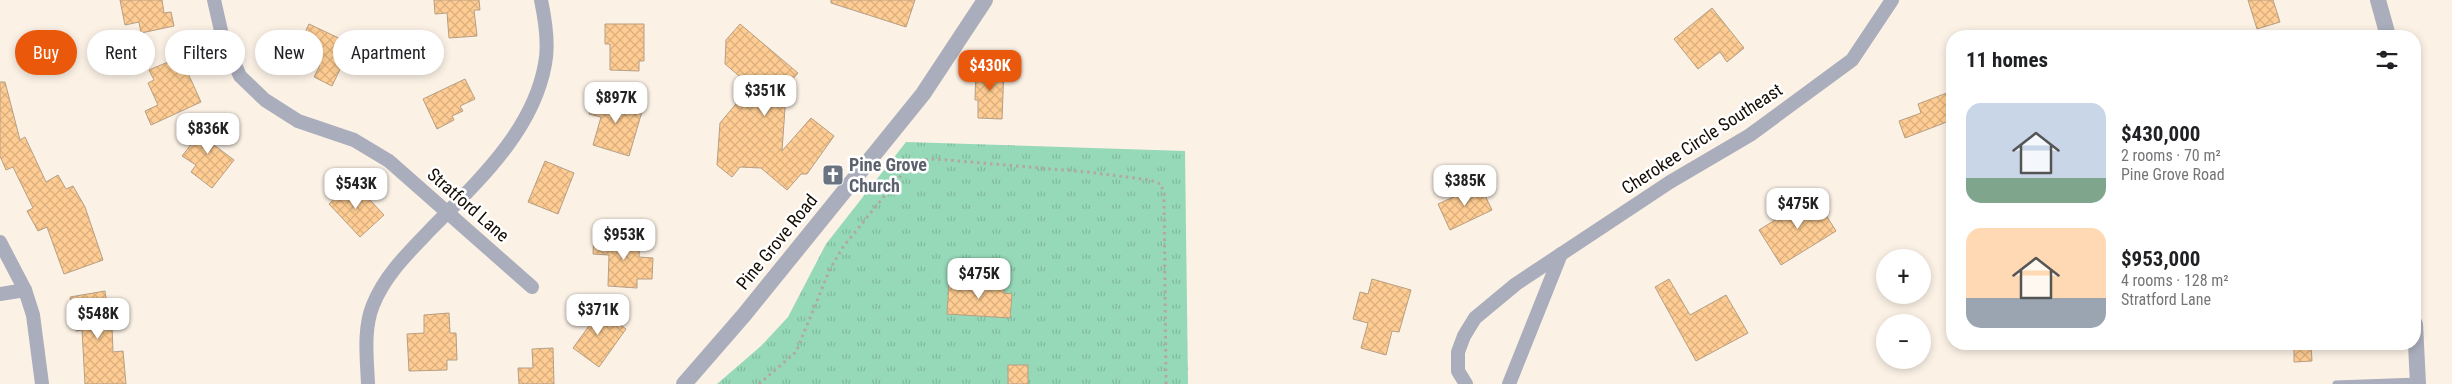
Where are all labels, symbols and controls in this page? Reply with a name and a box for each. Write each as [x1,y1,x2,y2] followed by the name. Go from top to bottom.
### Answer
[15,30,77,75] chip: Buy
[87,30,155,75] chip: Rent
[165,30,245,75] chip: Filters
[255,30,323,75] chip: New
[333,30,444,75] chip: Apartment
[2373,46,2401,74] icon: filters
[1966,48,2048,72] text: 11 homes
[955,49,1025,92] pin: $430K
[969,56,1011,75] text: $430K
[730,74,800,117] pin: $351K
[1618,79,1786,198] street label: Cherokee Circle Southeast
[744,81,786,100] text: $351K
[581,82,651,124] pin: $897K
[595,88,637,107] text: $897K
[173,112,243,155] pin: $836K
[187,119,229,138] text: $836K
[2121,122,2200,146] text: $430,000
[2006,123,2066,183] icon: home
[2121,146,2221,165] text: 2 rooms · 70 m²
[849,154,927,196] place label: Pine Grove Church
[821,163,845,187] church icon: Pine Grove Church
[423,164,513,246] street label: Stratford Lane
[1430,164,1500,207] pin: $385K
[2121,165,2225,184] text: Pine Grove Road
[321,168,391,210] pin: $543K
[1444,171,1486,190] text: $385K
[335,174,377,193] text: $543K
[1763,188,1833,230] pin: $475K
[732,190,821,294] street label: Pine Grove Road
[1777,194,1819,213] text: $475K
[589,218,659,261] pin: $953K
[603,225,645,244] text: $953K
[2121,247,2200,271] text: $953,000
[2006,248,2066,308] icon: home
[1876,249,1931,369] map controls
[1876,249,1931,304] button: +
[944,258,1014,300] pin: $475K
[958,264,1000,283] text: $475K
[2121,271,2229,290] text: 4 rooms · 128 m²
[2121,290,2211,309] text: Stratford Lane
[563,294,633,336] pin: $371K
[63,298,133,340] pin: $548K
[577,300,619,319] text: $371K
[77,304,119,323] text: $548K
[1876,314,1931,369] button: −

